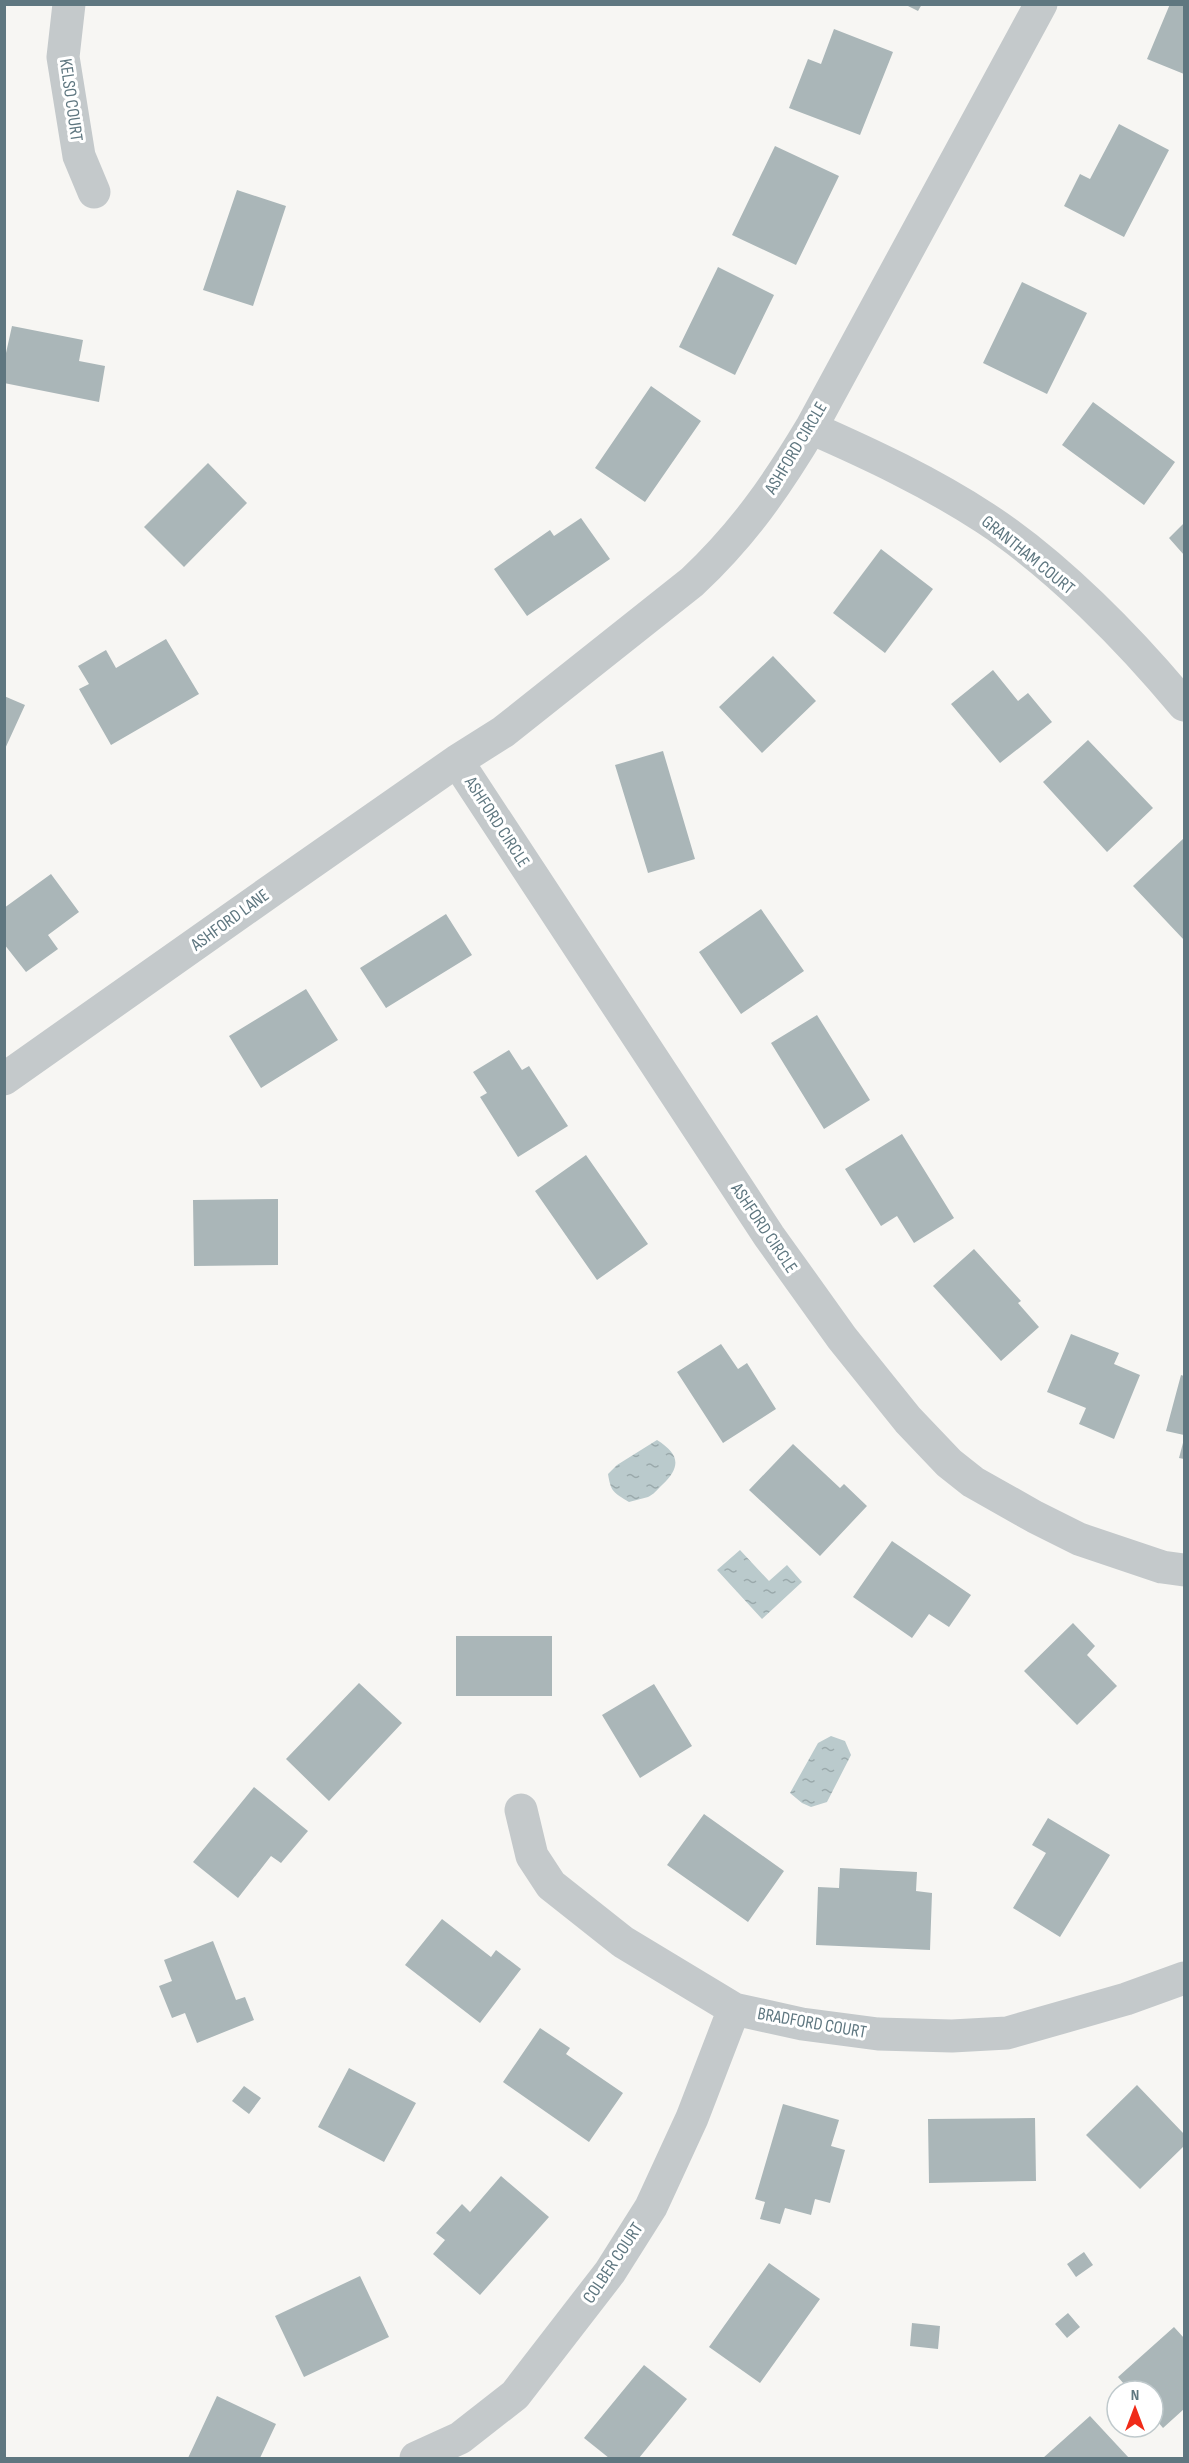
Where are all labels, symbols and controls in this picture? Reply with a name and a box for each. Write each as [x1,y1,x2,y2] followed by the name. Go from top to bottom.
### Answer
[55,57,87,143] street label: KELSO COURT
[760,398,832,499] street label: ASHFORD CIRCLE
[977,511,1079,599] street label: GRANTHAM COURT
[459,772,534,871] street label: ASHFORD CIRCLE
[186,885,273,956] street label: ASHFORD LANE
[726,1178,802,1277] street label: ASHFORD CIRCLE
[756,2003,868,2043] street label: BRADFORD COURT
[578,2219,648,2307] street label: COLBER COURT
[1105,2379,1165,2439] north arrow
[1131,2386,1139,2405] text: N

